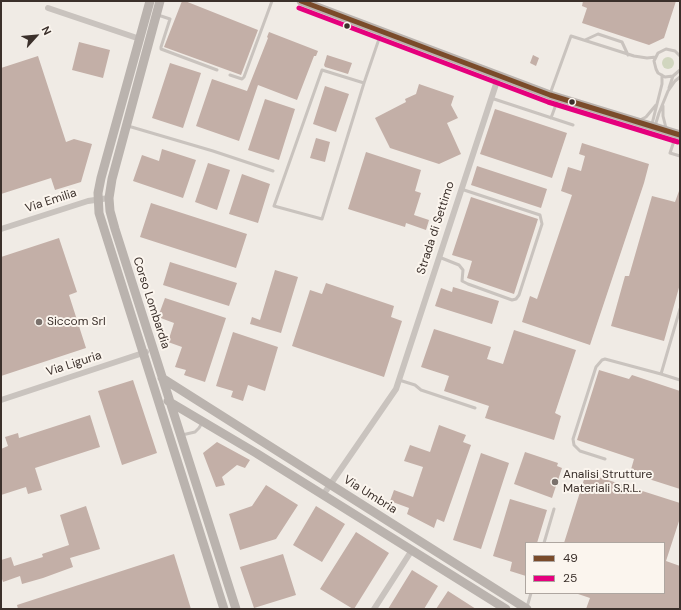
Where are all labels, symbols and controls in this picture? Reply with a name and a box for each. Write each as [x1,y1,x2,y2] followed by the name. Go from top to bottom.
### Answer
[16,16,56,56] north arrow
[342,21,352,31] unlabelled marker
[39,24,55,37] text: N
[567,97,577,107] unlabelled marker
[414,180,458,276] street label: Strada di Settimo
[24,186,78,216] street label: Via Emilia
[129,255,173,351] street label: Corso Lombardia
[47,315,106,329] place label: Siccom Srl
[34,317,44,327] marker: Siccom Srl
[45,348,103,380] street label: Via Liguria
[563,468,652,496] place label: Analisi Strutture Materiali S.R.L.
[341,473,399,517] street label: Via Umbria
[550,477,560,487] marker: Analisi Strutture Materiali S.R.L.
[525,542,665,594] legend
[563,550,578,566] text: 49
[563,570,577,586] text: 25

